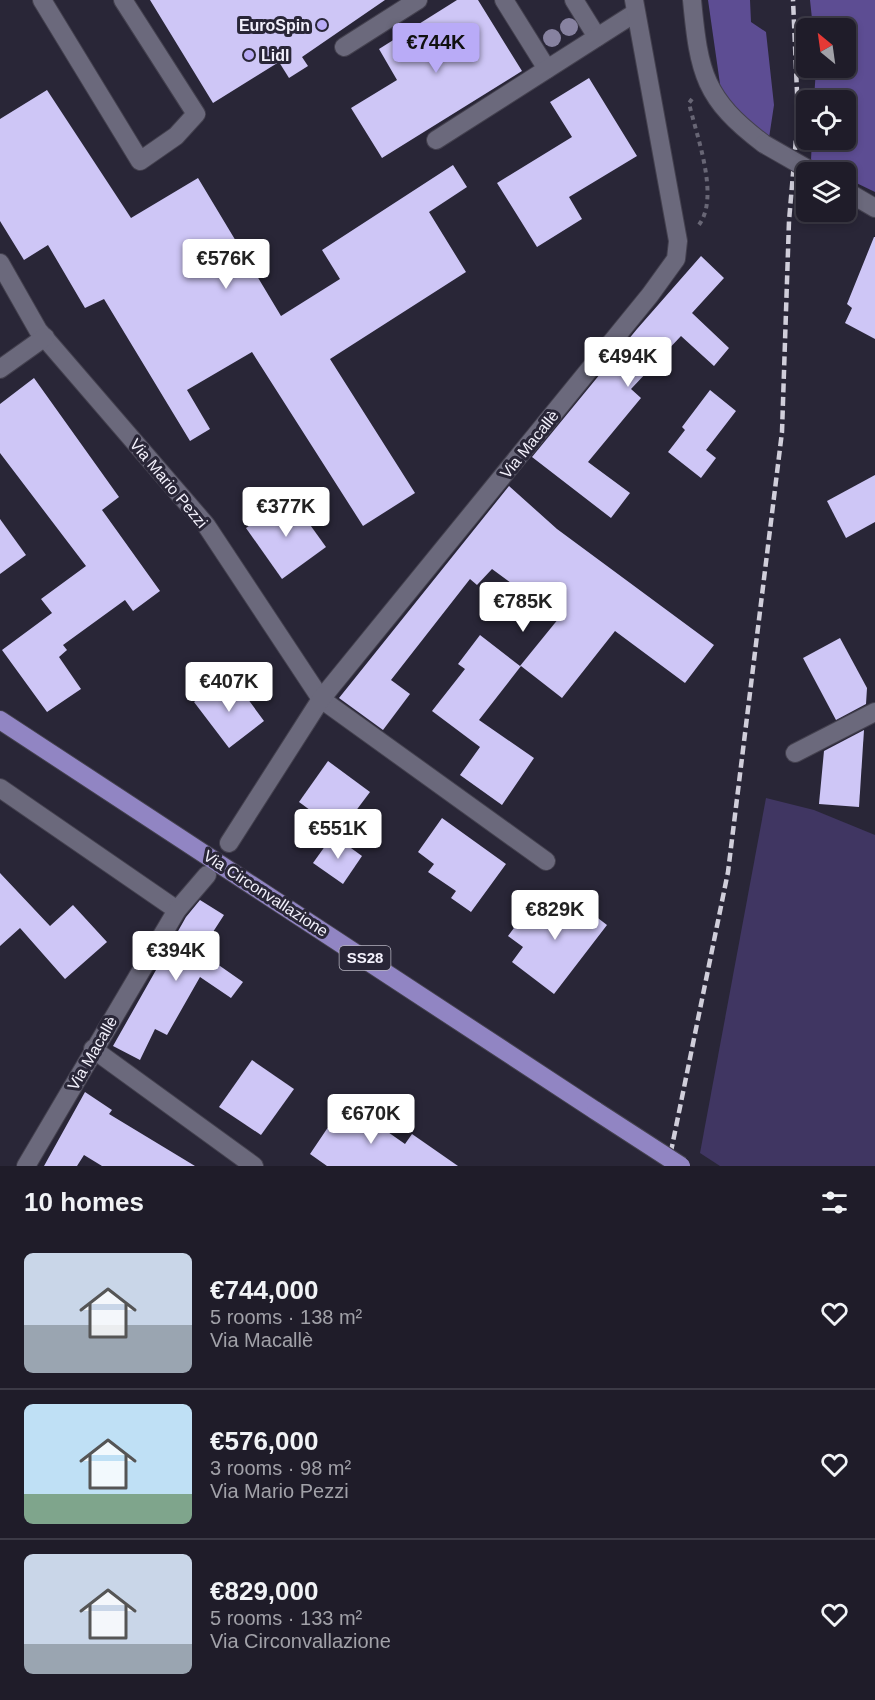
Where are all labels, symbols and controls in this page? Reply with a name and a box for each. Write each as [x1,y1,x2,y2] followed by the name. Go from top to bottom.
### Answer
[239,17,310,34] place label: EuroSpin
[315,18,329,32] marker: EuroSpin
[796,18,856,78] north arrow
[796,18,856,222] map controls
[394,23,478,74] pin: €744K
[407,31,465,53] text: €744K
[261,47,289,64] place label: Lidl
[242,48,256,62] marker: Lidl
[796,90,856,150] button: locate
[796,162,856,222] button: layers
[184,239,268,290] pin: €576K
[197,247,255,269] text: €576K
[586,337,670,388] pin: €494K
[599,345,657,367] text: €494K
[497,407,562,482] street label: Via Macallè
[126,435,211,531] street label: Via Mario Pezzi
[244,487,328,538] pin: €377K
[257,495,315,517] text: €377K
[481,582,565,633] pin: €785K
[494,590,552,612] text: €785K
[187,662,271,713] pin: €407K
[200,670,258,692] text: €407K
[296,809,380,860] pin: €551K
[309,817,367,839] text: €551K
[200,847,331,940] street label: Via Circonvallazione
[513,890,597,941] pin: €829K
[526,898,584,920] text: €829K
[134,931,218,982] pin: €394K
[147,939,205,961] text: €394K
[340,946,391,970] road number: SS28
[64,1013,120,1093] street label: Via Macallè
[329,1094,413,1145] pin: €670K
[342,1102,400,1124] text: €670K
[818,1186,851,1219] icon: filters
[24,1187,144,1217] text: 10 homes
[210,1275,318,1305] text: €744,000
[72,1277,144,1349] icon: home
[818,1297,851,1330] icon: heart
[210,1306,362,1328] text: 5 rooms · 138 m²
[210,1329,313,1351] text: Via Macallè
[210,1426,318,1456] text: €576,000
[72,1428,144,1500] icon: home
[818,1448,851,1481] icon: heart
[210,1457,351,1479] text: 3 rooms · 98 m²
[210,1480,349,1502] text: Via Mario Pezzi
[210,1576,318,1606] text: €829,000
[72,1578,144,1650] icon: home
[818,1598,851,1631] icon: heart
[210,1607,362,1629] text: 5 rooms · 133 m²
[210,1630,391,1652] text: Via Circonvallazione

